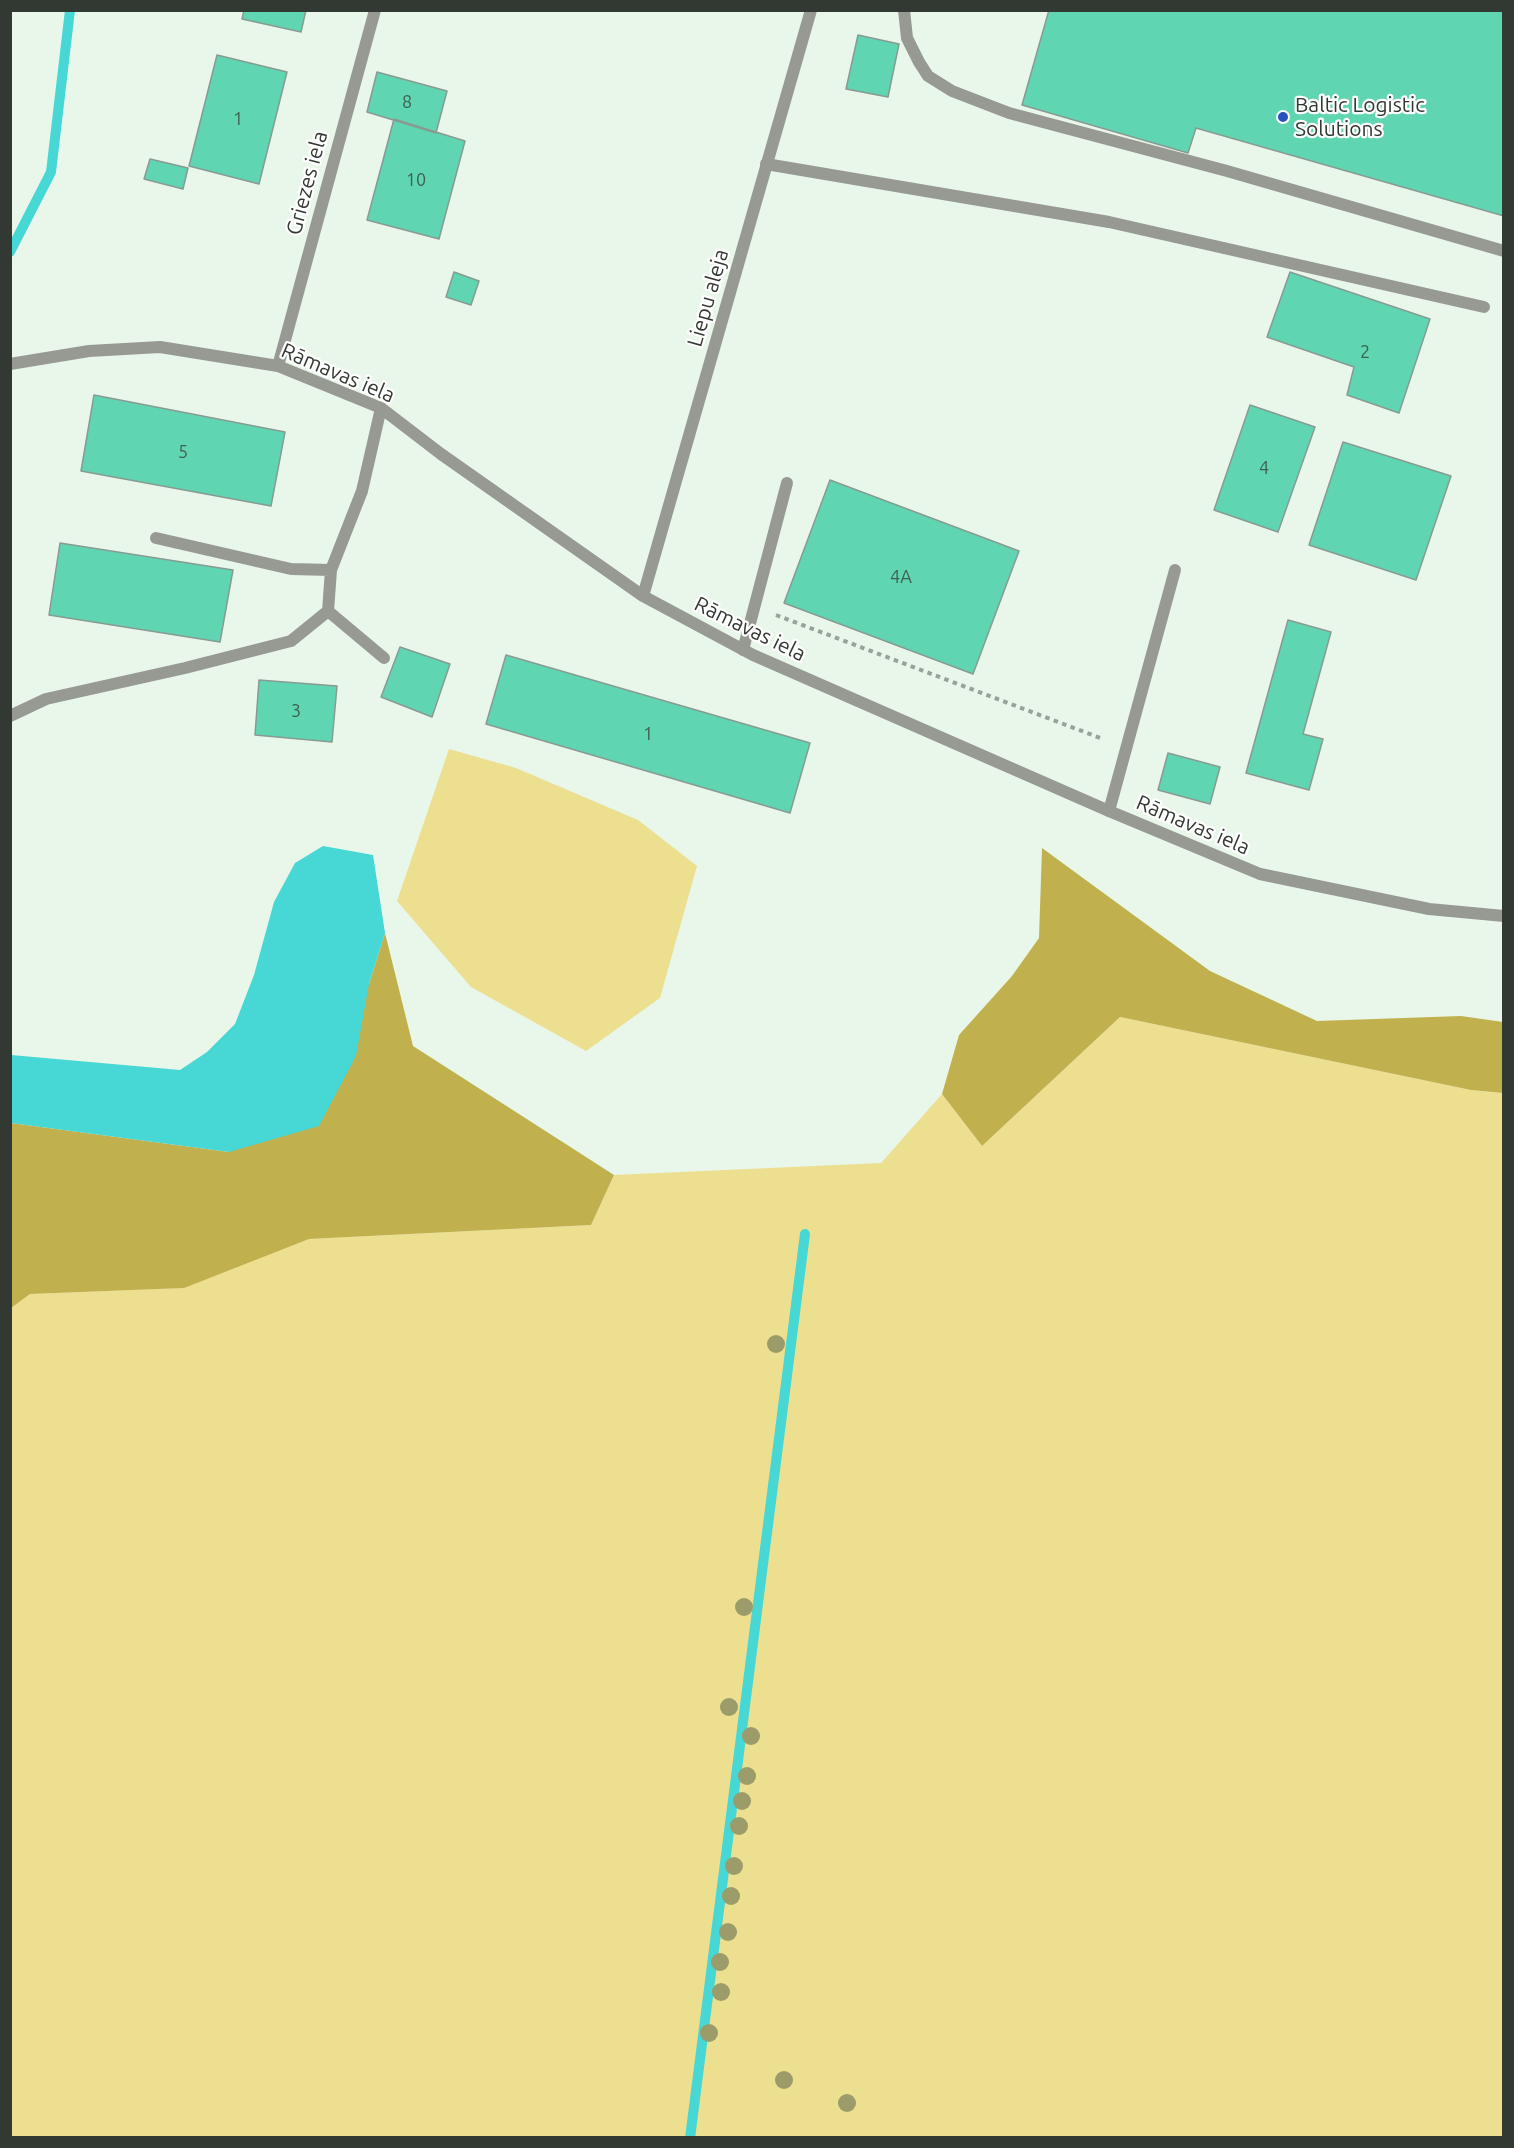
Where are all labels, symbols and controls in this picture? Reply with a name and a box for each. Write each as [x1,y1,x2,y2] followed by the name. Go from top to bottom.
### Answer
[402,91,412,113] house number: 8
[1295,92,1425,142] place label: Baltic Logistic Solutions
[233,108,243,130] house number: 1
[1276,110,1290,124] marker: Baltic Logistic Solutions
[281,128,333,238] street label: Griezes iela
[406,169,426,191] house number: 10
[682,246,734,350] street label: Liepu aleja
[278,338,398,408] street label: Rāmavas iela
[1360,341,1370,363] house number: 2
[178,441,188,463] house number: 5
[1259,457,1269,479] house number: 4
[890,566,912,588] house number: 4A
[690,591,810,667] street label: Rāmavas iela
[291,700,301,722] house number: 3
[643,723,653,745] house number: 1
[1133,790,1253,860] street label: Rāmavas iela

